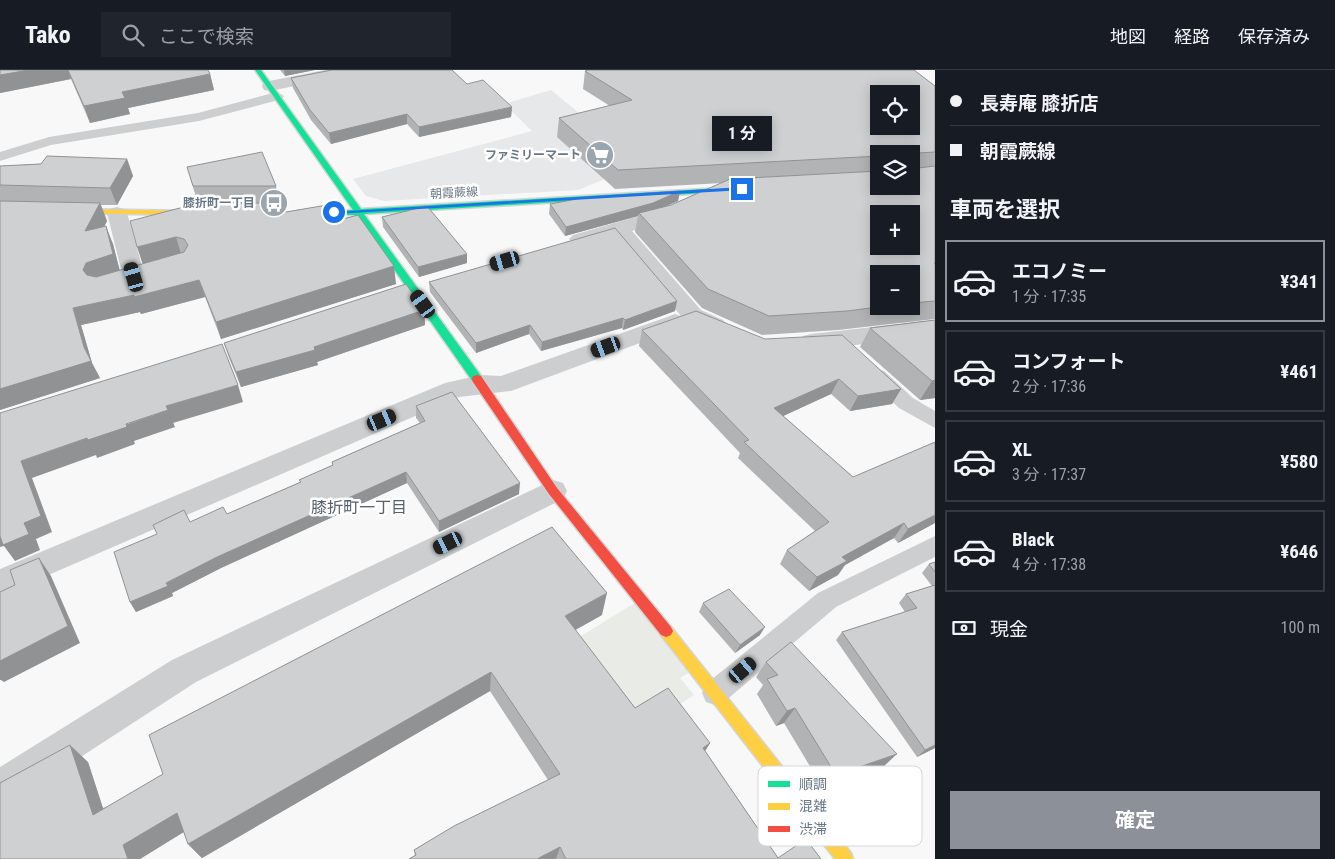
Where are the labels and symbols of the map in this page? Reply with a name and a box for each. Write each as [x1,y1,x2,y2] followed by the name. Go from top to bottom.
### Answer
[712,116,772,152] callout: 1 分
[585,140,615,170] supermarket icon: ファミリーマート
[485,148,581,162] place label: ファミリーマート
[731,178,753,200] route end
[430,185,478,201] street label: 朝霞蕨線
[259,188,289,218] bus stop icon: 膝折町一丁目
[183,196,255,210] place label: 膝折町一丁目
[323,201,345,223] route start
[488,250,521,272] car
[122,261,145,293] car
[408,287,437,321] car
[589,335,622,359] car
[365,407,398,433] car
[311,498,407,517] district label: 膝折町一丁目
[431,530,464,556] car
[726,655,759,685] car
[758,766,922,846] legend
[799,776,827,792] text: 順調
[799,798,827,814] text: 混雑
[799,821,827,837] text: 渋滞

